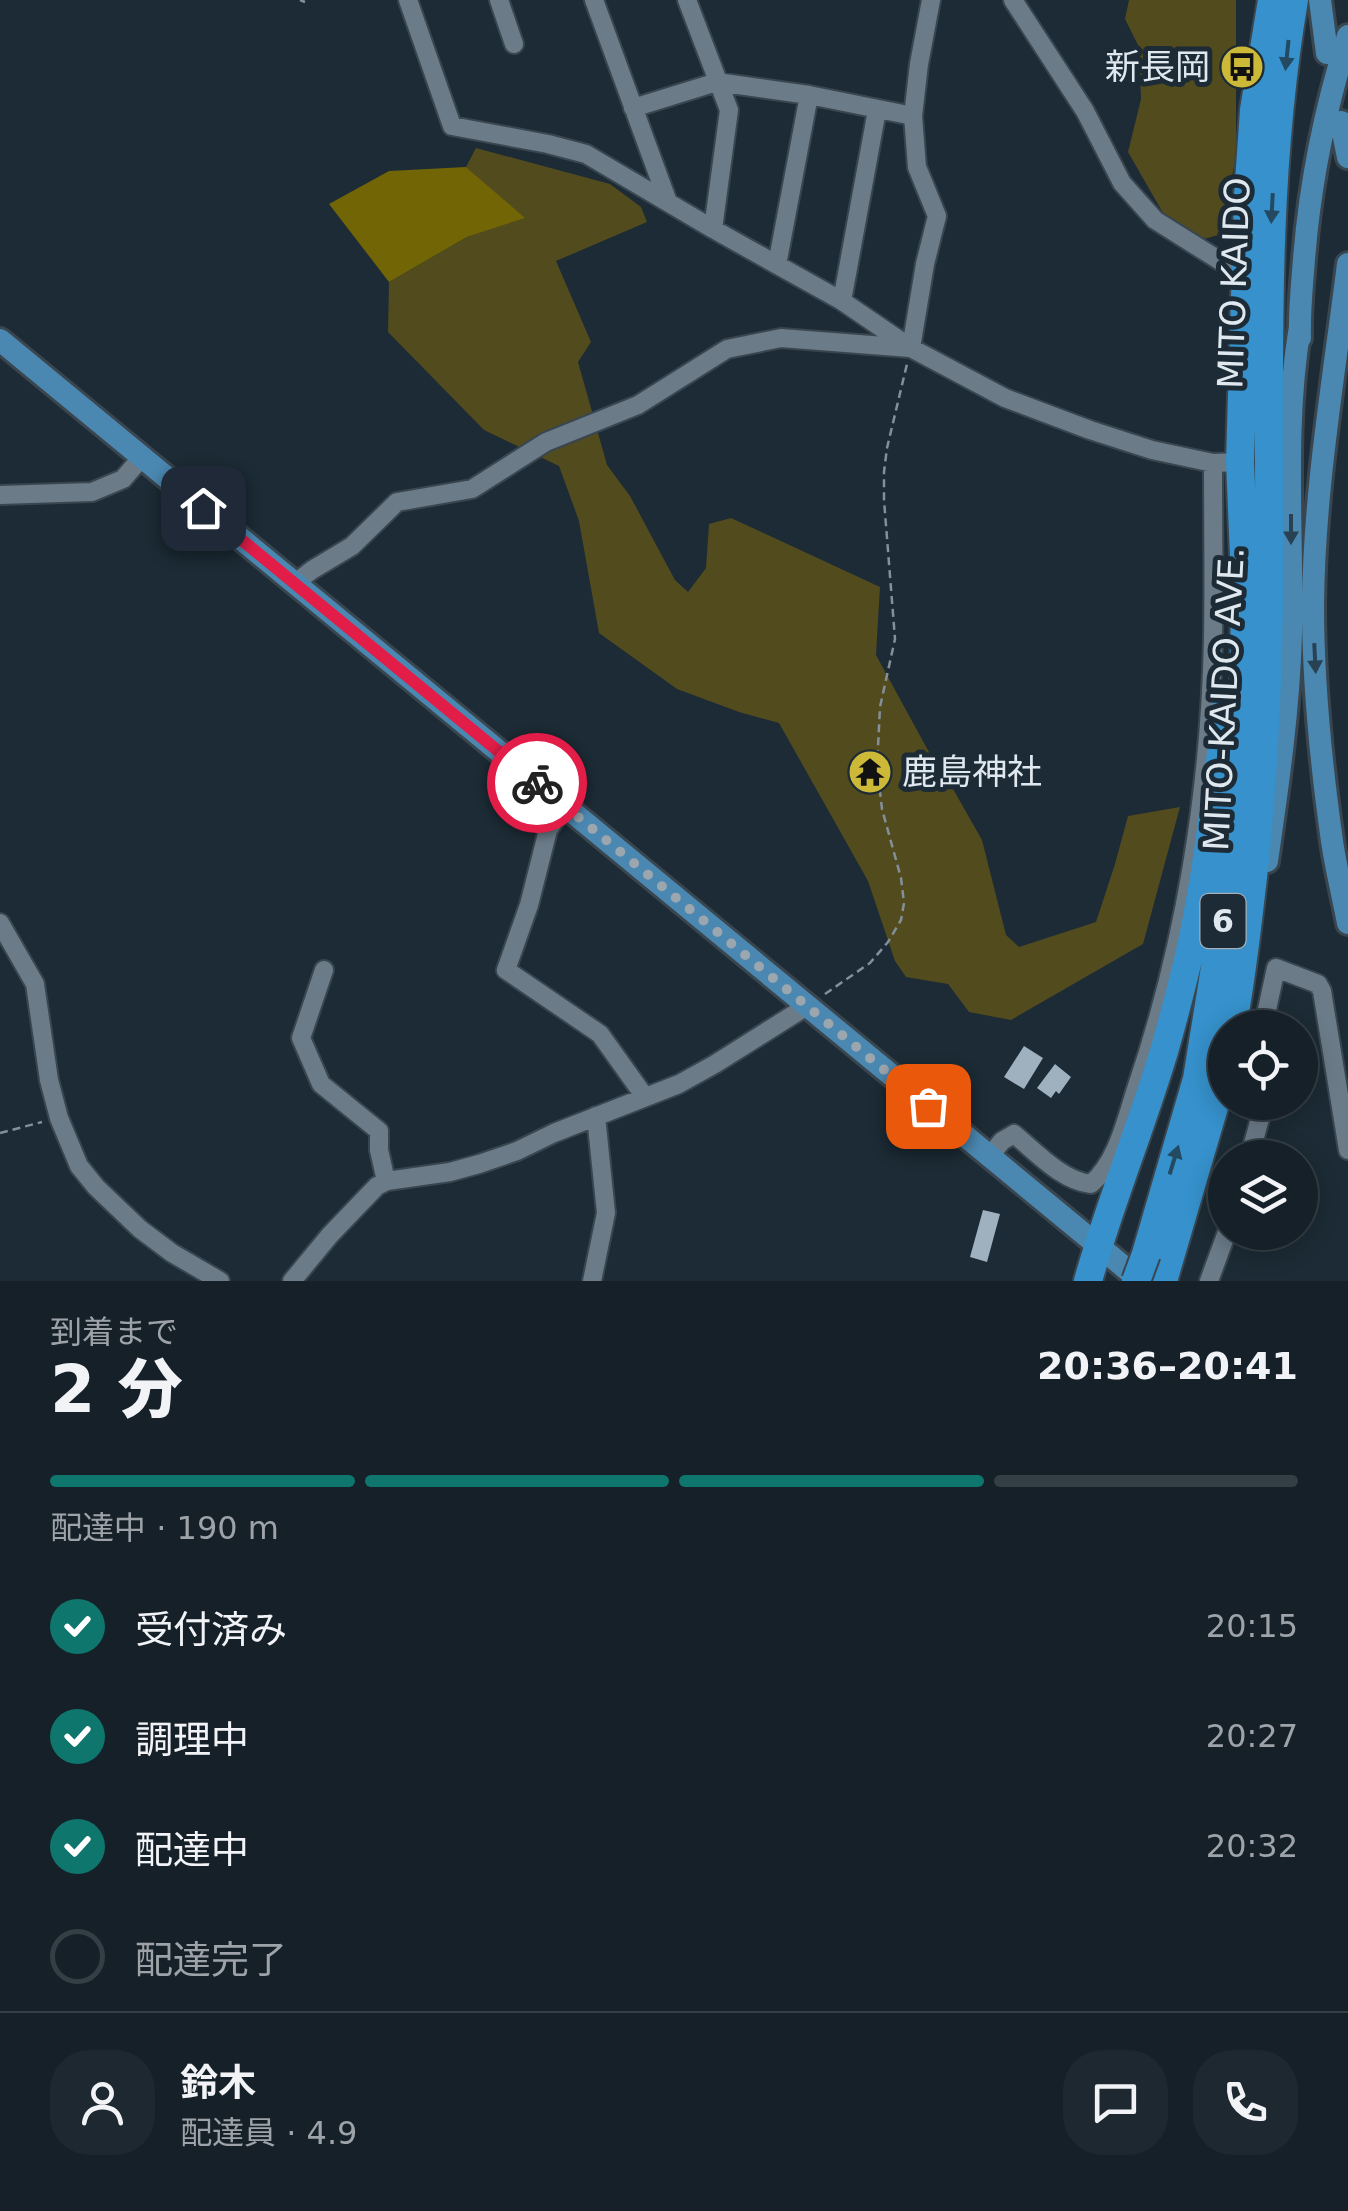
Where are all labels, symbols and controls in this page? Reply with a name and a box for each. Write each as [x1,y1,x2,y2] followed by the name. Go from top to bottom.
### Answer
[1279,40,1295,72] one-way arrow
[1219,44,1265,90] bus stop icon: 新長岡
[1105,47,1210,87] place label: 新長岡
[1210,177,1258,389] street label: MITO KAIDO
[1264,193,1280,225] one-way arrow
[161,466,246,551] pin
[176,481,231,536] icon: home
[1283,513,1299,545] one-way arrow
[1196,546,1252,852] street label: MITO-KAIDO AVE.
[1308,643,1324,675] one-way arrow
[487,733,587,833] courier
[847,749,893,795] temple icon: 鹿島神社
[902,752,1042,792] place label: 鹿島神社
[510,756,565,811] icon: bike
[1200,894,1246,948] road number: 6
[1208,1010,1318,1250] map controls
[1208,1010,1318,1120] button: locate
[886,1064,971,1149] pin
[901,1079,956,1134] icon: bag
[1208,1140,1318,1250] button: layers
[1167,1145,1182,1175] one-way arrow
[50,1313,178,1351] text: 到着まで
[1037,1344,1298,1388] text: 20:36–20:41
[50,1352,183,1427] text: 2 分
[50,1509,279,1547] text: 配達中 · 190 m
[50,1599,105,1654] icon: check
[1206,1607,1298,1645] text: 20:15
[135,1608,287,1652] text: 受付済み
[50,1709,105,1764] icon: check
[1206,1717,1298,1755] text: 20:27
[135,1718,249,1762] text: 調理中
[50,1819,105,1874] icon: check
[1206,1827,1298,1865] text: 20:32
[135,1828,249,1872] text: 配達中
[135,1938,287,1982] text: 配達完了
[50,2050,155,2155] button: person
[1063,2050,1168,2155] button: chat
[1193,2050,1298,2155] button: phone
[180,2061,256,2105] text: 鈴木
[180,2114,357,2152] text: 配達員 · 4.9

